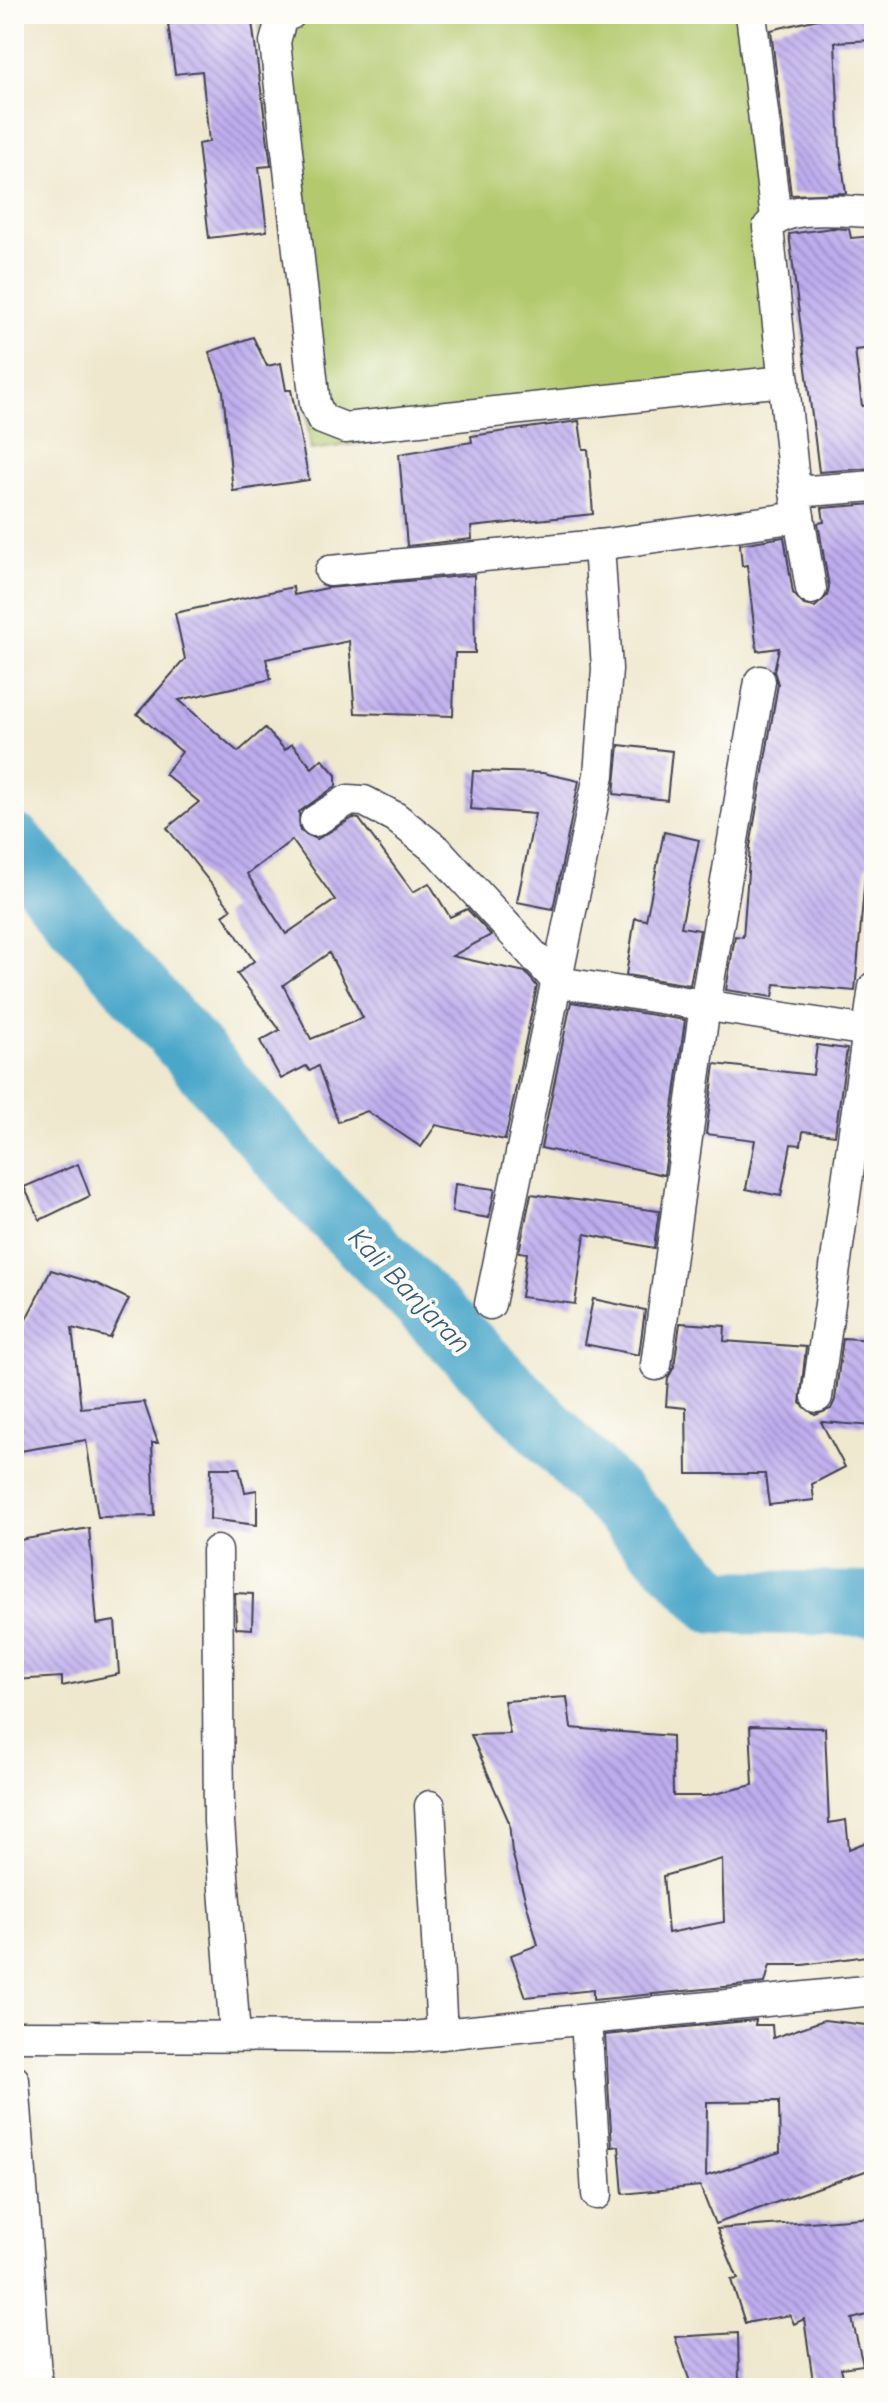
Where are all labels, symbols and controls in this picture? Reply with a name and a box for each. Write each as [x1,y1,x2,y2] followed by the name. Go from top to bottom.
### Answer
[342,1222,477,1360] water label: Kali Banjaran

